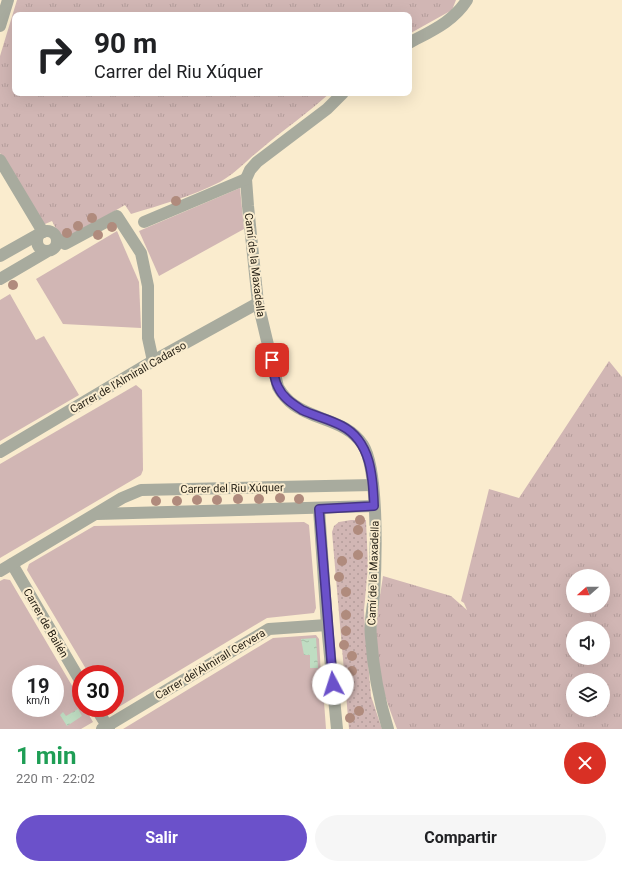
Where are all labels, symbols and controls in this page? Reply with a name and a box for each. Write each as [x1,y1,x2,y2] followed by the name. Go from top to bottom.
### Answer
[94,27,157,60] text: 90 m
[28,28,80,80] icon: right
[94,61,263,82] text: Carrer del Riu Xúquer
[242,212,267,318] street label: Camí de la Maxadella
[68,339,189,416] street label: Carrer de l'Almirall Cadarso
[255,343,289,377] pin
[261,349,283,371] icon: arrive
[180,481,284,496] street label: Carrer del Riu Xúquer
[365,520,382,626] street label: Camí de la Maxadella
[566,569,610,613] north arrow
[566,569,610,717] map controls
[21,586,71,660] street label: Carrer de Bailén
[566,621,610,665] button: sound
[153,626,268,702] street label: Carrer del'Almirall Cervera
[312,663,354,705] position arrow
[72,665,124,717] speed limit sign: 30
[566,673,610,717] button: layers
[27,674,49,698] text: 19
[26,695,50,706] text: km/h
[16,742,76,770] text: 1 min
[564,742,606,784] button: close
[16,771,95,786] text: 220 m · 22:02
[16,815,307,861] button: Salir
[315,815,606,861] button: Compartir

